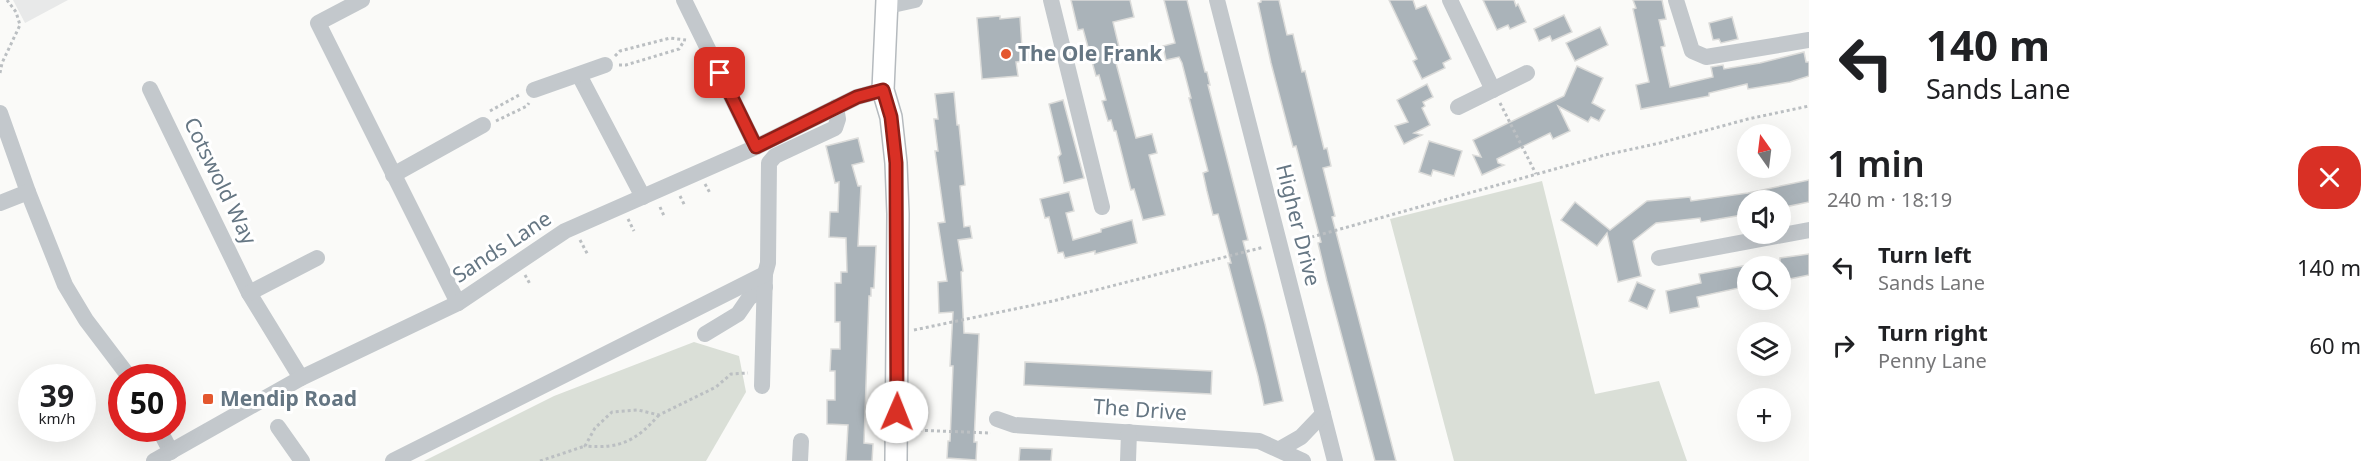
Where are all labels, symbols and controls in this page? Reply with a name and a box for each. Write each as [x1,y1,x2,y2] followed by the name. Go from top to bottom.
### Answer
[1926,16,2050,73] text: 140 m
[1827,24,1905,102] icon: left
[1018,39,1163,67] place label: The Ole Frank
[694,47,745,98] pin
[999,47,1013,61] marker: The Ole Frank
[703,56,736,89] icon: arrive
[1926,70,2070,107] text: Sands Lane
[178,112,264,249] street label: Cotswold Way
[1737,124,1791,178] north arrow
[1737,124,1791,442] map controls
[1827,139,1925,188] text: 1 min
[2298,146,2361,209] button: close
[1270,161,1328,289] street label: Higher Drive
[1827,186,1952,213] text: 240 m · 18:19
[1737,190,1791,244] button: sound
[447,204,556,288] street label: Sands Lane
[1878,239,1972,269] text: Turn left
[1827,251,1860,284] icon: left
[2297,252,2361,282] text: 140 m
[1737,256,1791,310] button: search
[1878,269,1985,296] text: Sands Lane
[1878,317,1988,347] text: Turn right
[1737,322,1791,376] button: layers
[1827,329,1860,362] icon: right
[2310,330,2361,360] text: 60 m
[1878,347,1987,374] text: Penny Lane
[108,364,186,442] speed limit sign: 50
[40,375,74,416] text: 39
[865,380,929,444] position arrow
[220,384,357,412] place label: Mendip Road
[1737,388,1791,442] button: +
[201,392,215,406] marker: Mendip Road
[1092,392,1188,426] street label: The Drive
[39,408,75,428] text: km/h

